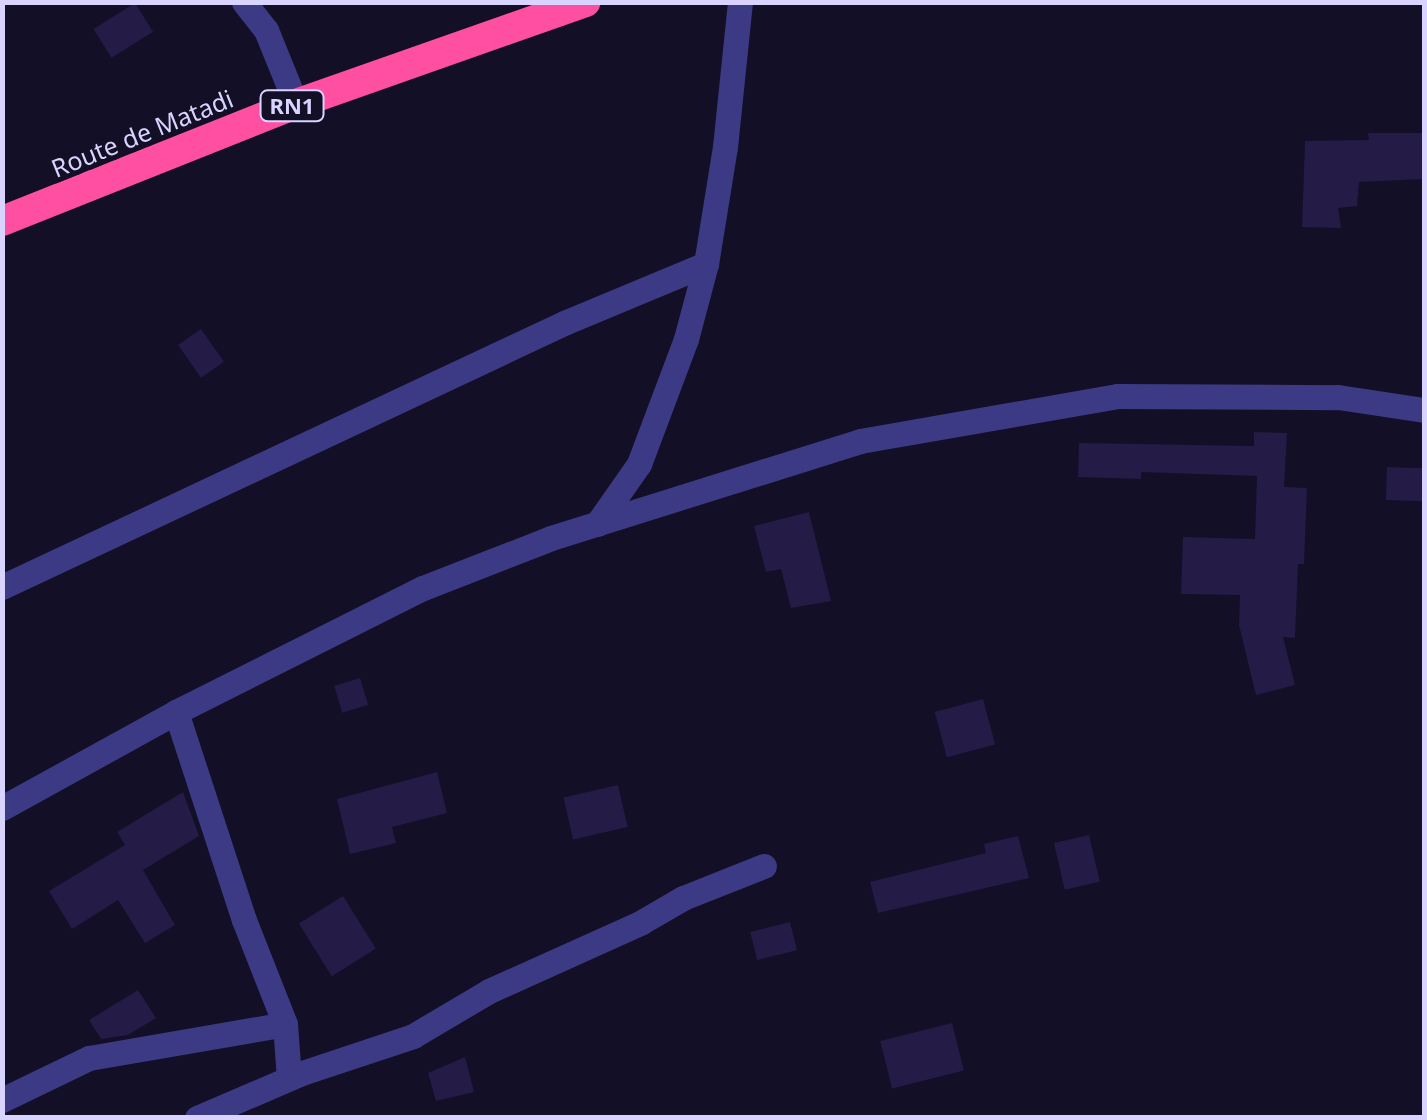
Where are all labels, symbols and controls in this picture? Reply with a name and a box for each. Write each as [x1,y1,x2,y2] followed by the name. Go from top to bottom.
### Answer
[47,83,237,183] street label: Route de Matadi
[260,89,324,123] road number: RN1

